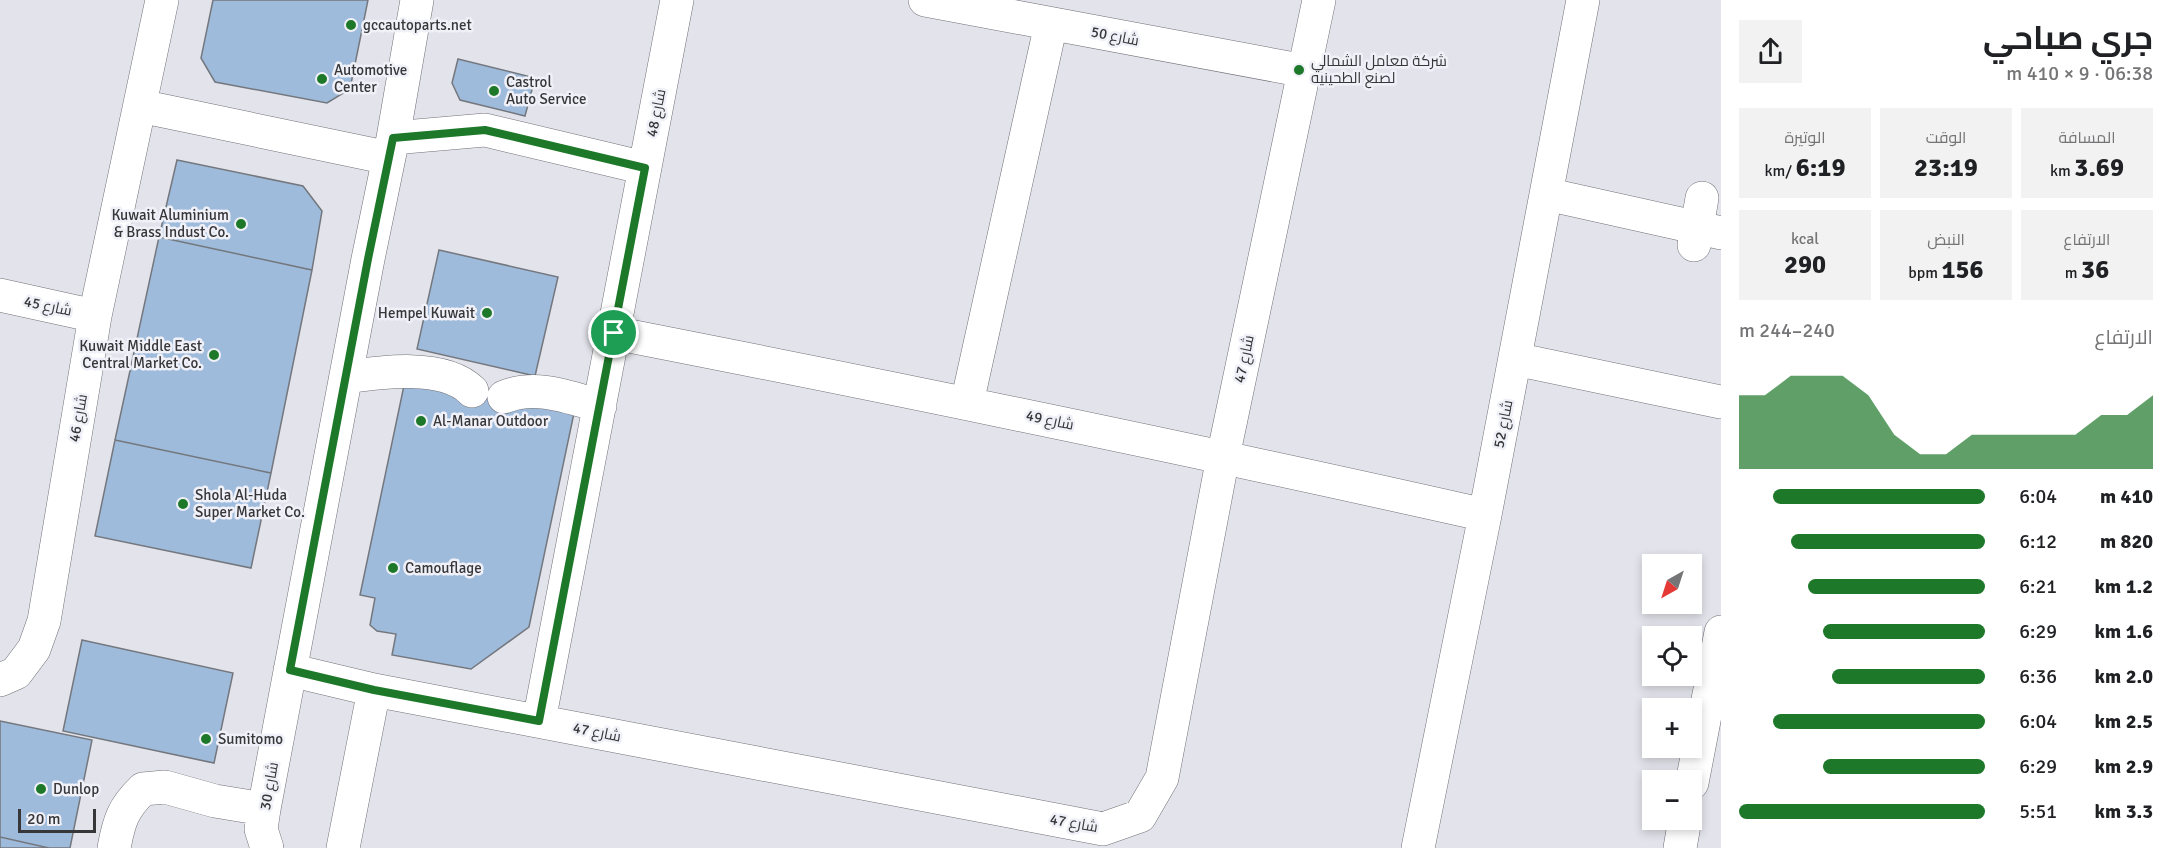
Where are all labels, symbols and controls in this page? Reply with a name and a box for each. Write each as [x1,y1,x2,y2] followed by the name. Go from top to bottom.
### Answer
[363,16,472,34] place label: gccautoparts.net
[344,18,358,32] marker: gccautoparts.net
[1983,18,2153,59] text: جري صباحي
[1739,20,1802,83] button: share
[1089,23,1141,51] street label: شارع 50
[1311,52,1447,89] place label: شركة معامل الشمالي لصنع الطحينيه
[334,61,407,96] place label: Automotive Center
[2006,61,2153,86] text: 06:38 · 9 × 410 m
[1292,63,1306,77] marker: شركة معامل الشمالي لصنع الطحينيه
[315,72,329,86] marker: Automotive Center
[506,73,586,108] place label: Castrol Auto Service
[487,84,501,98] marker: Castrol Auto Service
[643,87,671,139] street label: شارع 48
[1784,128,1826,148] text: الوتيرة
[1926,128,1966,148] text: الوقت
[2059,128,2115,148] text: المسافة
[1796,152,1845,184] text: 6:19
[1914,152,1978,184] text: 23:19
[2074,152,2124,184] text: 3.69
[1765,161,1796,181] text: /km
[2050,161,2074,181] text: km
[111,206,229,241] place label: Kuwait Aluminium & Brass Indust Co.
[234,217,248,231] marker: Kuwait Aluminium & Brass Indust Co.
[1791,229,1819,249] text: kcal
[1927,230,1965,250] text: النبض
[2064,230,2110,250] text: الارتفاع
[1784,249,1826,281] text: 290
[1942,254,1984,286] text: 156
[2081,254,2109,286] text: 36
[1908,263,1942,283] text: bpm
[2065,263,2081,283] text: m
[22,292,74,322] street label: شارع 45
[378,304,475,322] place label: Hempel Kuwait
[480,306,494,320] marker: Hempel Kuwait
[588,307,639,358] pin
[597,316,630,349] icon: arrive
[1739,318,1835,343] text: 240–244 m
[2094,325,2153,350] text: الارتفاع
[1230,333,1260,385] street label: شارع 47
[79,337,202,372] place label: Kuwait Middle East Central Market Co.
[207,348,221,362] marker: Kuwait Middle East Central Market Co.
[65,393,93,444] street label: شارع 46
[1490,398,1518,450] street label: شارع 52
[1024,406,1076,436] street label: شارع 49
[433,412,549,430] place label: Al-Manar Outdoor
[414,414,428,428] marker: Al-Manar Outdoor
[2019,484,2057,509] text: 6:04
[2100,484,2153,509] text: 410 m
[195,486,305,521] place label: Shola Al-Huda Super Market Co.
[176,497,190,511] marker: Shola Al-Huda Super Market Co.
[2019,529,2057,554] text: 6:12
[2100,529,2153,554] text: 820 m
[1642,554,1702,614] north arrow
[1642,554,1702,830] map controls
[405,559,482,577] place label: Camouflage
[386,561,400,575] marker: Camouflage
[2019,574,2057,599] text: 6:21
[2095,574,2153,599] text: 1.2 km
[2019,619,2057,644] text: 6:29
[2095,619,2153,644] text: 1.6 km
[1642,626,1702,686] button: locate
[2019,664,2057,689] text: 6:36
[2095,664,2153,689] text: 2.0 km
[1642,698,1702,758] button: +
[2019,709,2057,734] text: 6:04
[2095,709,2153,734] text: 2.5 km
[571,719,623,747] street label: شارع 47
[218,730,283,748] place label: Sumitomo
[199,732,213,746] marker: Sumitomo
[2019,754,2057,779] text: 6:29
[2095,754,2153,779] text: 2.9 km
[256,761,284,812] street label: شارع 30
[1642,770,1702,830] button: −
[53,780,99,798] place label: Dunlop
[34,782,48,796] marker: Dunlop
[2019,799,2057,824] text: 5:51
[2095,799,2153,824] text: 3.3 km
[18,806,96,834] scale bar
[27,809,61,829] text: 20 m
[1048,810,1099,838] street label: شارع 47

